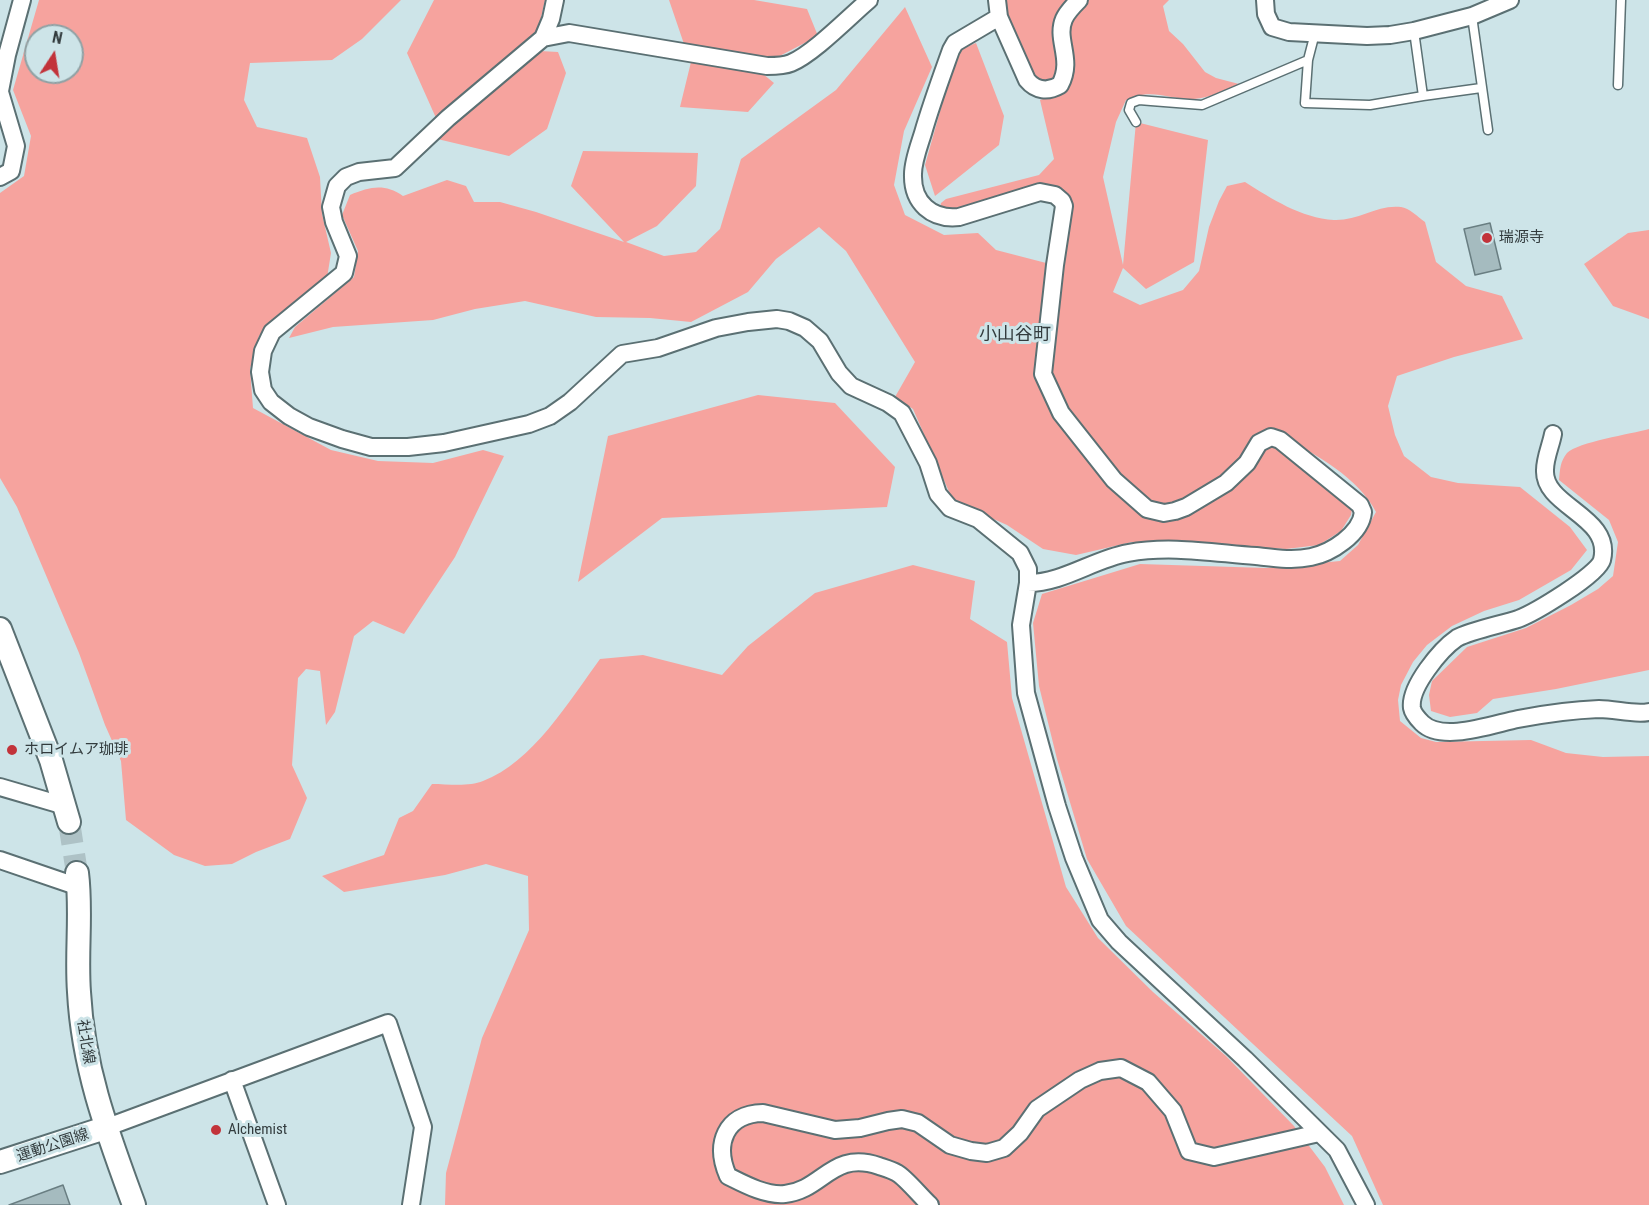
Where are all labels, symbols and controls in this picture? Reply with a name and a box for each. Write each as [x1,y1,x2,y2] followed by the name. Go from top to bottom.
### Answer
[24,24,84,84] north arrow
[51,28,64,48] text: N
[1499,229,1544,247] place label: 瑞源寺
[1480,231,1494,245] marker: 瑞源寺
[979,324,1051,346] district label: 小山谷町
[24,741,129,759] place label: ホロイムア珈琲
[5,743,19,757] marker: ホロイムア珈琲
[73,1018,97,1066] street label: 社北線
[228,1121,287,1139] place label: Alchemist
[209,1123,223,1137] marker: Alchemist
[15,1126,91,1166] street label: 運動公園線

